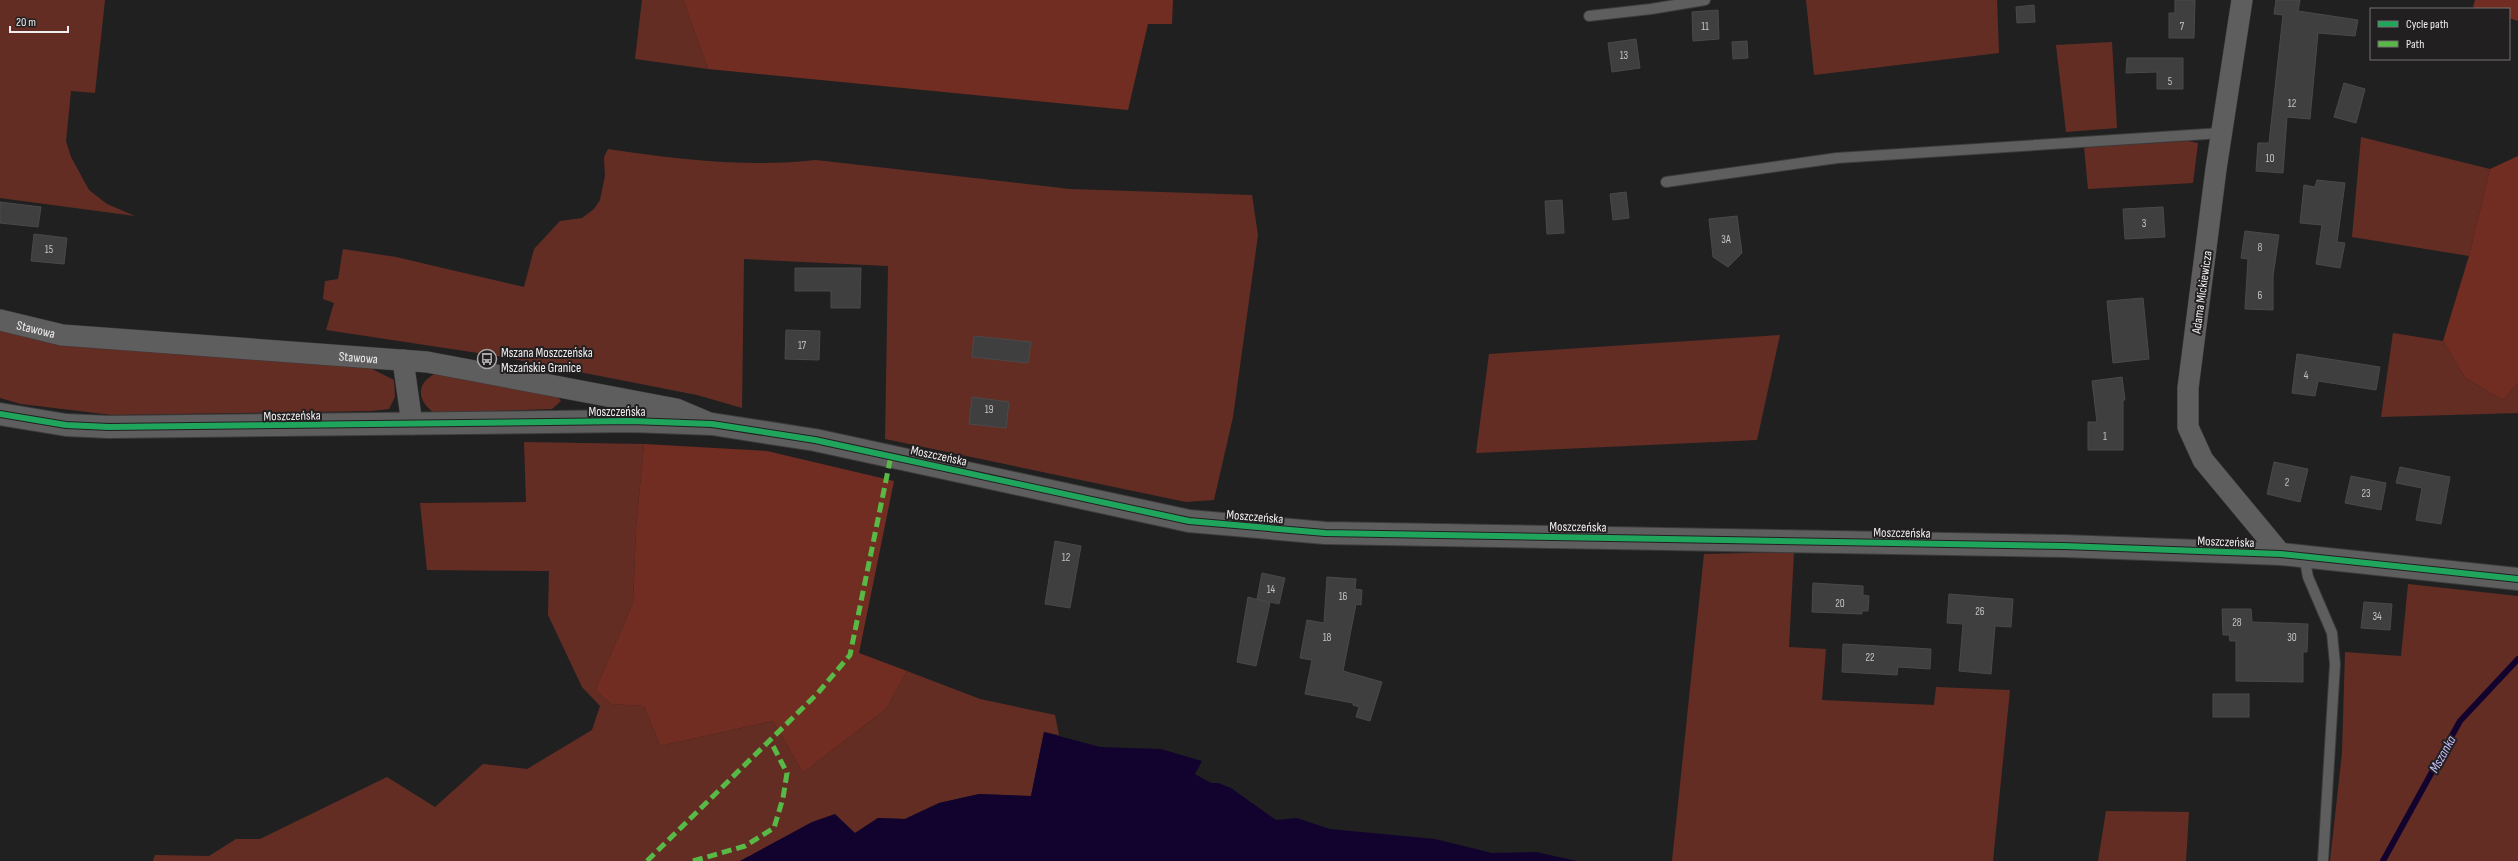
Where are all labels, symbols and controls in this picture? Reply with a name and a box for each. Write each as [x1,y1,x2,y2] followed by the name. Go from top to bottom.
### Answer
[10,8,68,34] scale bar
[2370,8,2510,60] legend
[16,15,36,30] text: 20 m
[2406,17,2448,32] text: Cycle path
[1701,20,1709,33] house number: 11
[2180,20,2185,33] house number: 7
[2406,37,2424,52] text: Path
[1620,49,1629,62] house number: 13
[2168,75,2172,88] house number: 5
[2288,97,2297,110] house number: 12
[2266,152,2274,165] house number: 10
[2142,217,2147,230] house number: 3
[1721,233,1731,246] house number: 3A
[2258,241,2263,254] house number: 8
[45,243,53,256] house number: 15
[2188,250,2216,336] street label: Adama Mickiewicza
[2258,289,2263,302] house number: 6
[15,317,57,342] street label: Stawowa
[798,339,807,352] house number: 17
[501,345,593,376] place label: Mszana Moszczeńska Mszańskie Granice
[338,348,378,367] street label: Stawowa
[476,348,498,370] bus stop icon: Mszana Moszczeńska Mszańskie Granice
[2304,369,2309,382] house number: 4
[985,403,993,416] house number: 19
[588,404,646,420] street label: Moszczeńska
[263,408,321,424] street label: Moszczeńska
[2103,430,2107,443] house number: 1
[909,442,968,470] street label: Moszczeńska
[2285,476,2290,489] house number: 2
[2361,487,2371,500] house number: 23
[1226,507,1284,527] street label: Moszczeńska
[1549,519,1607,535] street label: Moszczeńska
[1873,525,1931,541] street label: Moszczeńska
[2197,533,2255,551] street label: Moszczeńska
[1062,551,1071,564] house number: 12
[1267,583,1276,596] house number: 14
[1339,590,1348,603] house number: 16
[1835,597,1845,610] house number: 20
[1975,605,1985,618] house number: 26
[2372,610,2382,623] house number: 34
[2232,616,2242,629] house number: 28
[1323,631,1332,644] house number: 18
[2287,631,2297,644] house number: 30
[1865,651,1875,664] house number: 22
[2425,732,2460,776] water label: Mszanka

